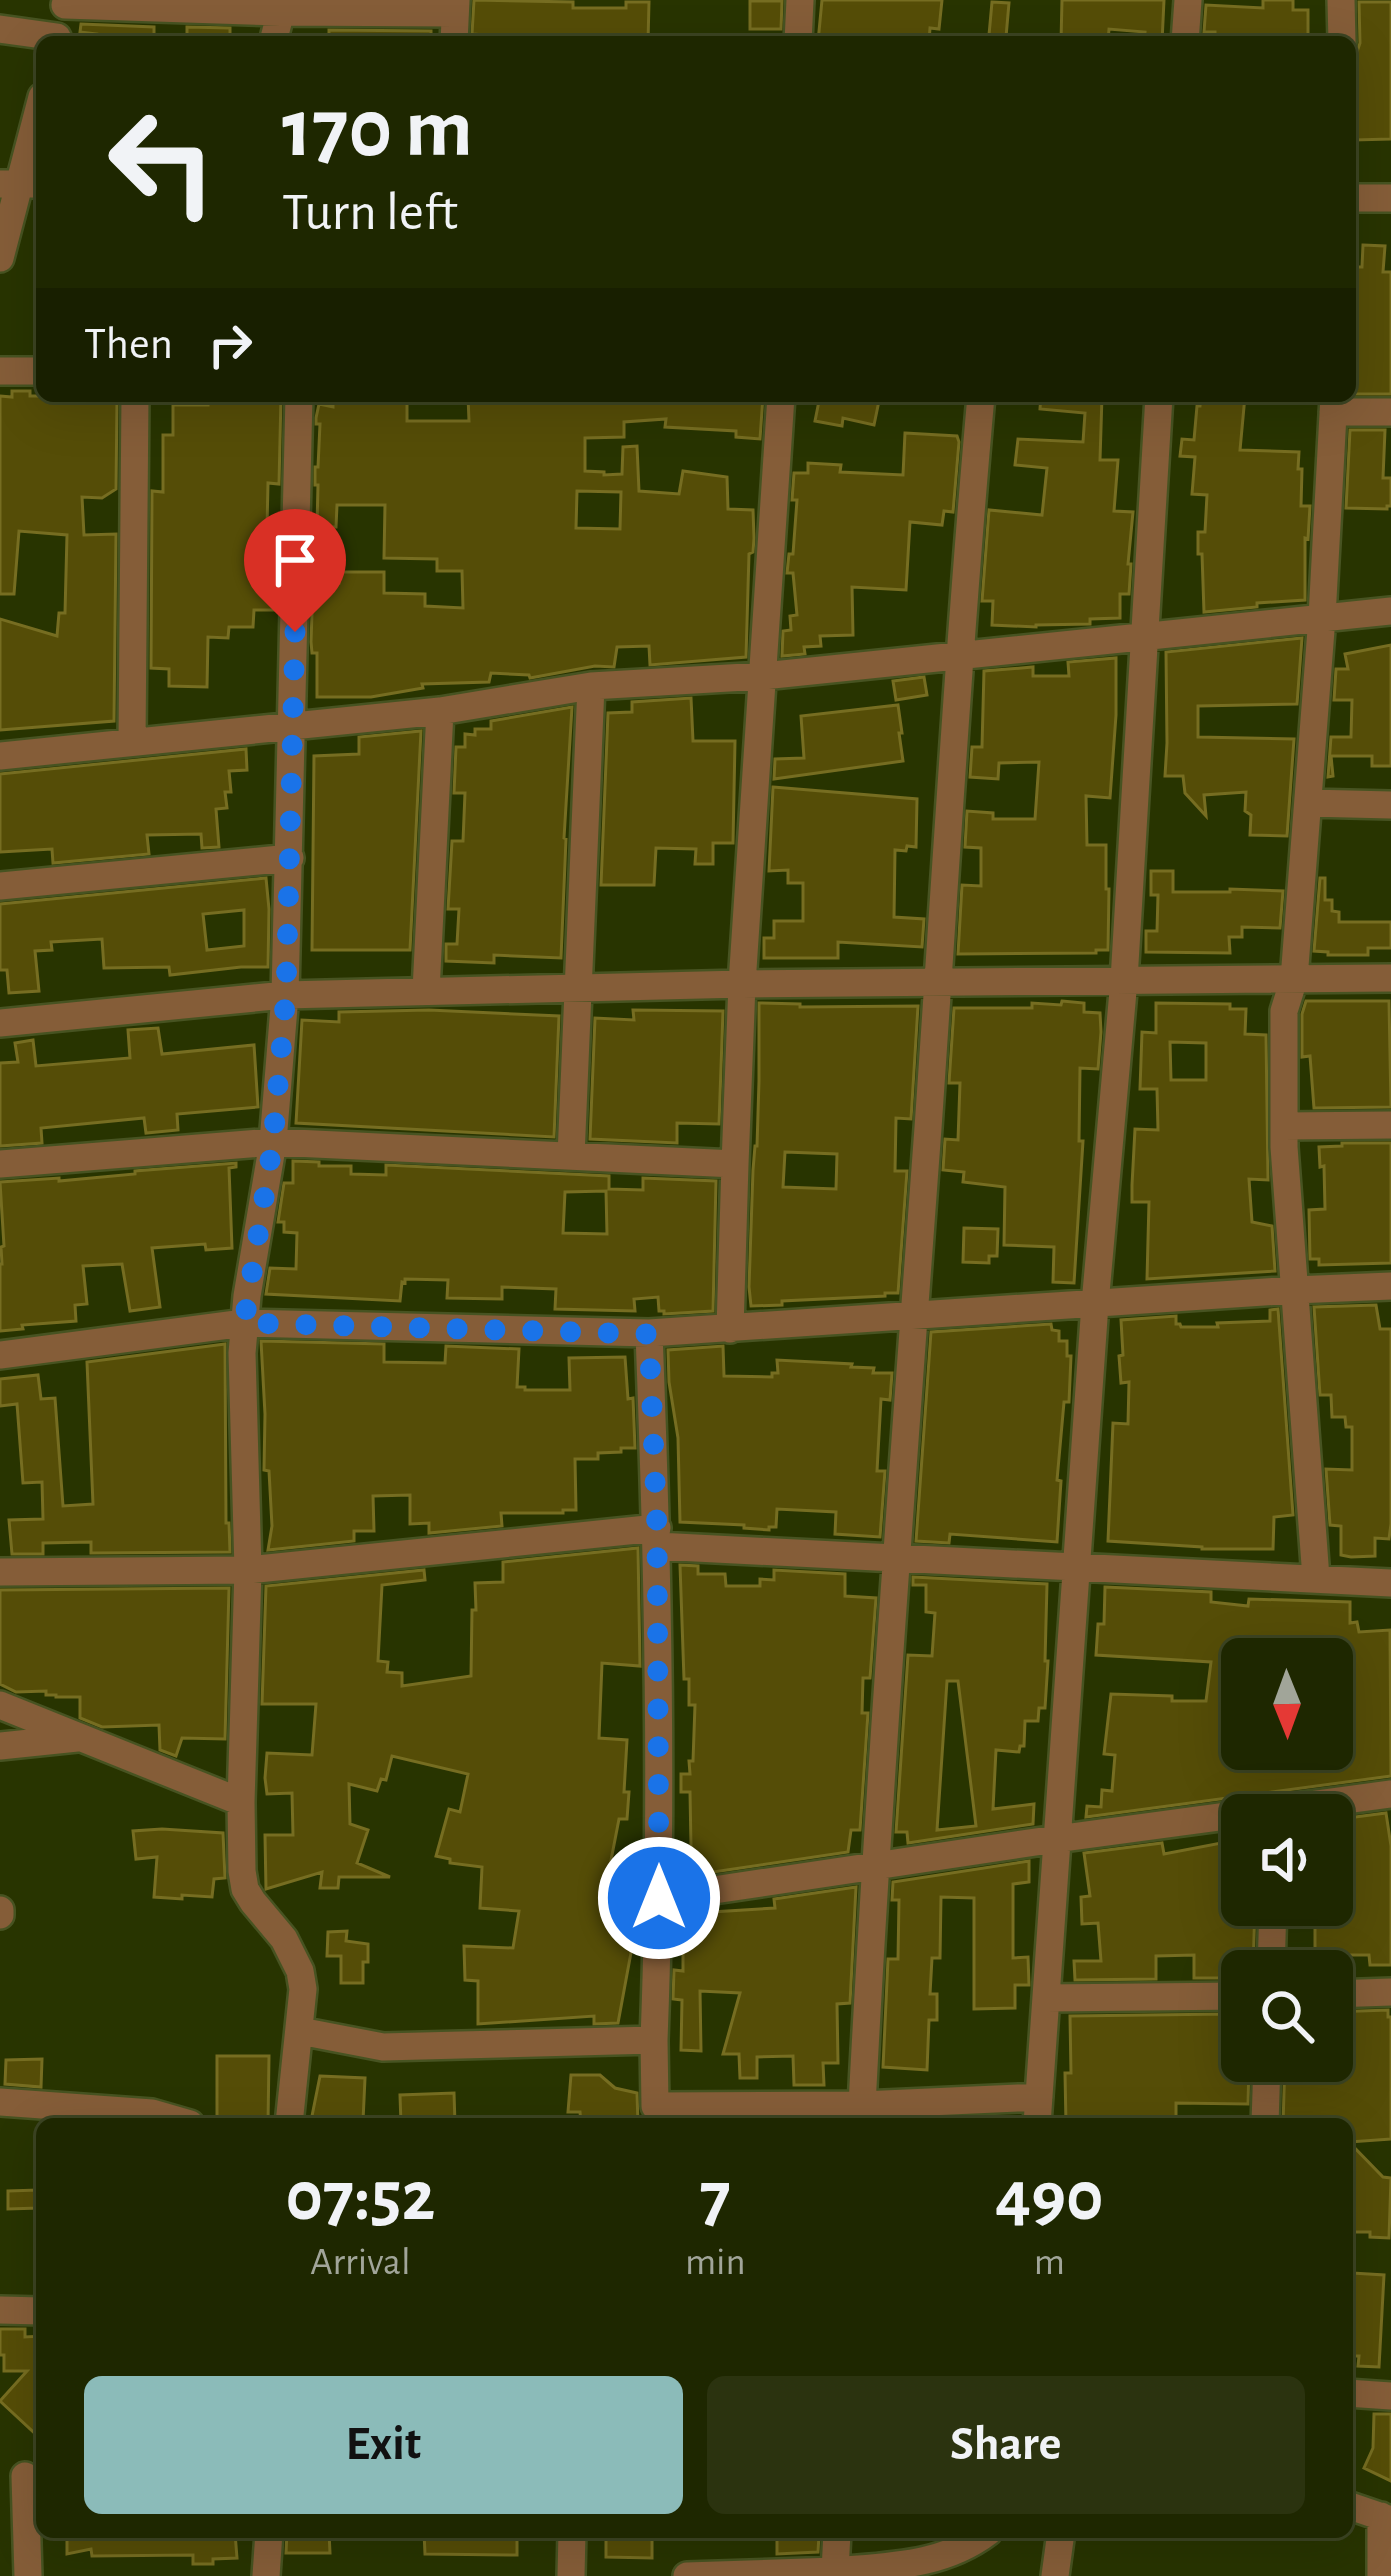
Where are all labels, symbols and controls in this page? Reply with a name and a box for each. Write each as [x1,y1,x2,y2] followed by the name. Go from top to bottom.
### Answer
[84,84,240,240] icon: left
[282,88,473,172] text: 170 m
[282,186,458,240] text: Turn left
[197,312,263,378] icon: right
[84,322,173,367] text: Then
[244,509,346,632] pin
[262,527,328,593] icon: arrive
[1221,1638,1353,1770] north arrow
[1221,1638,1353,2082] map controls
[1221,1794,1353,1926] button: sound
[596,1835,722,1961] position arrow
[1221,1950,1353,2082] button: search
[285,2161,436,2233] text: 07:52
[700,2161,731,2233] text: 7
[995,2161,1104,2233] text: 490
[310,2243,411,2282] text: Arrival
[685,2243,746,2282] text: min
[1034,2243,1065,2282] text: m
[84,2376,683,2514] button: Exit
[707,2376,1305,2514] button: Share

